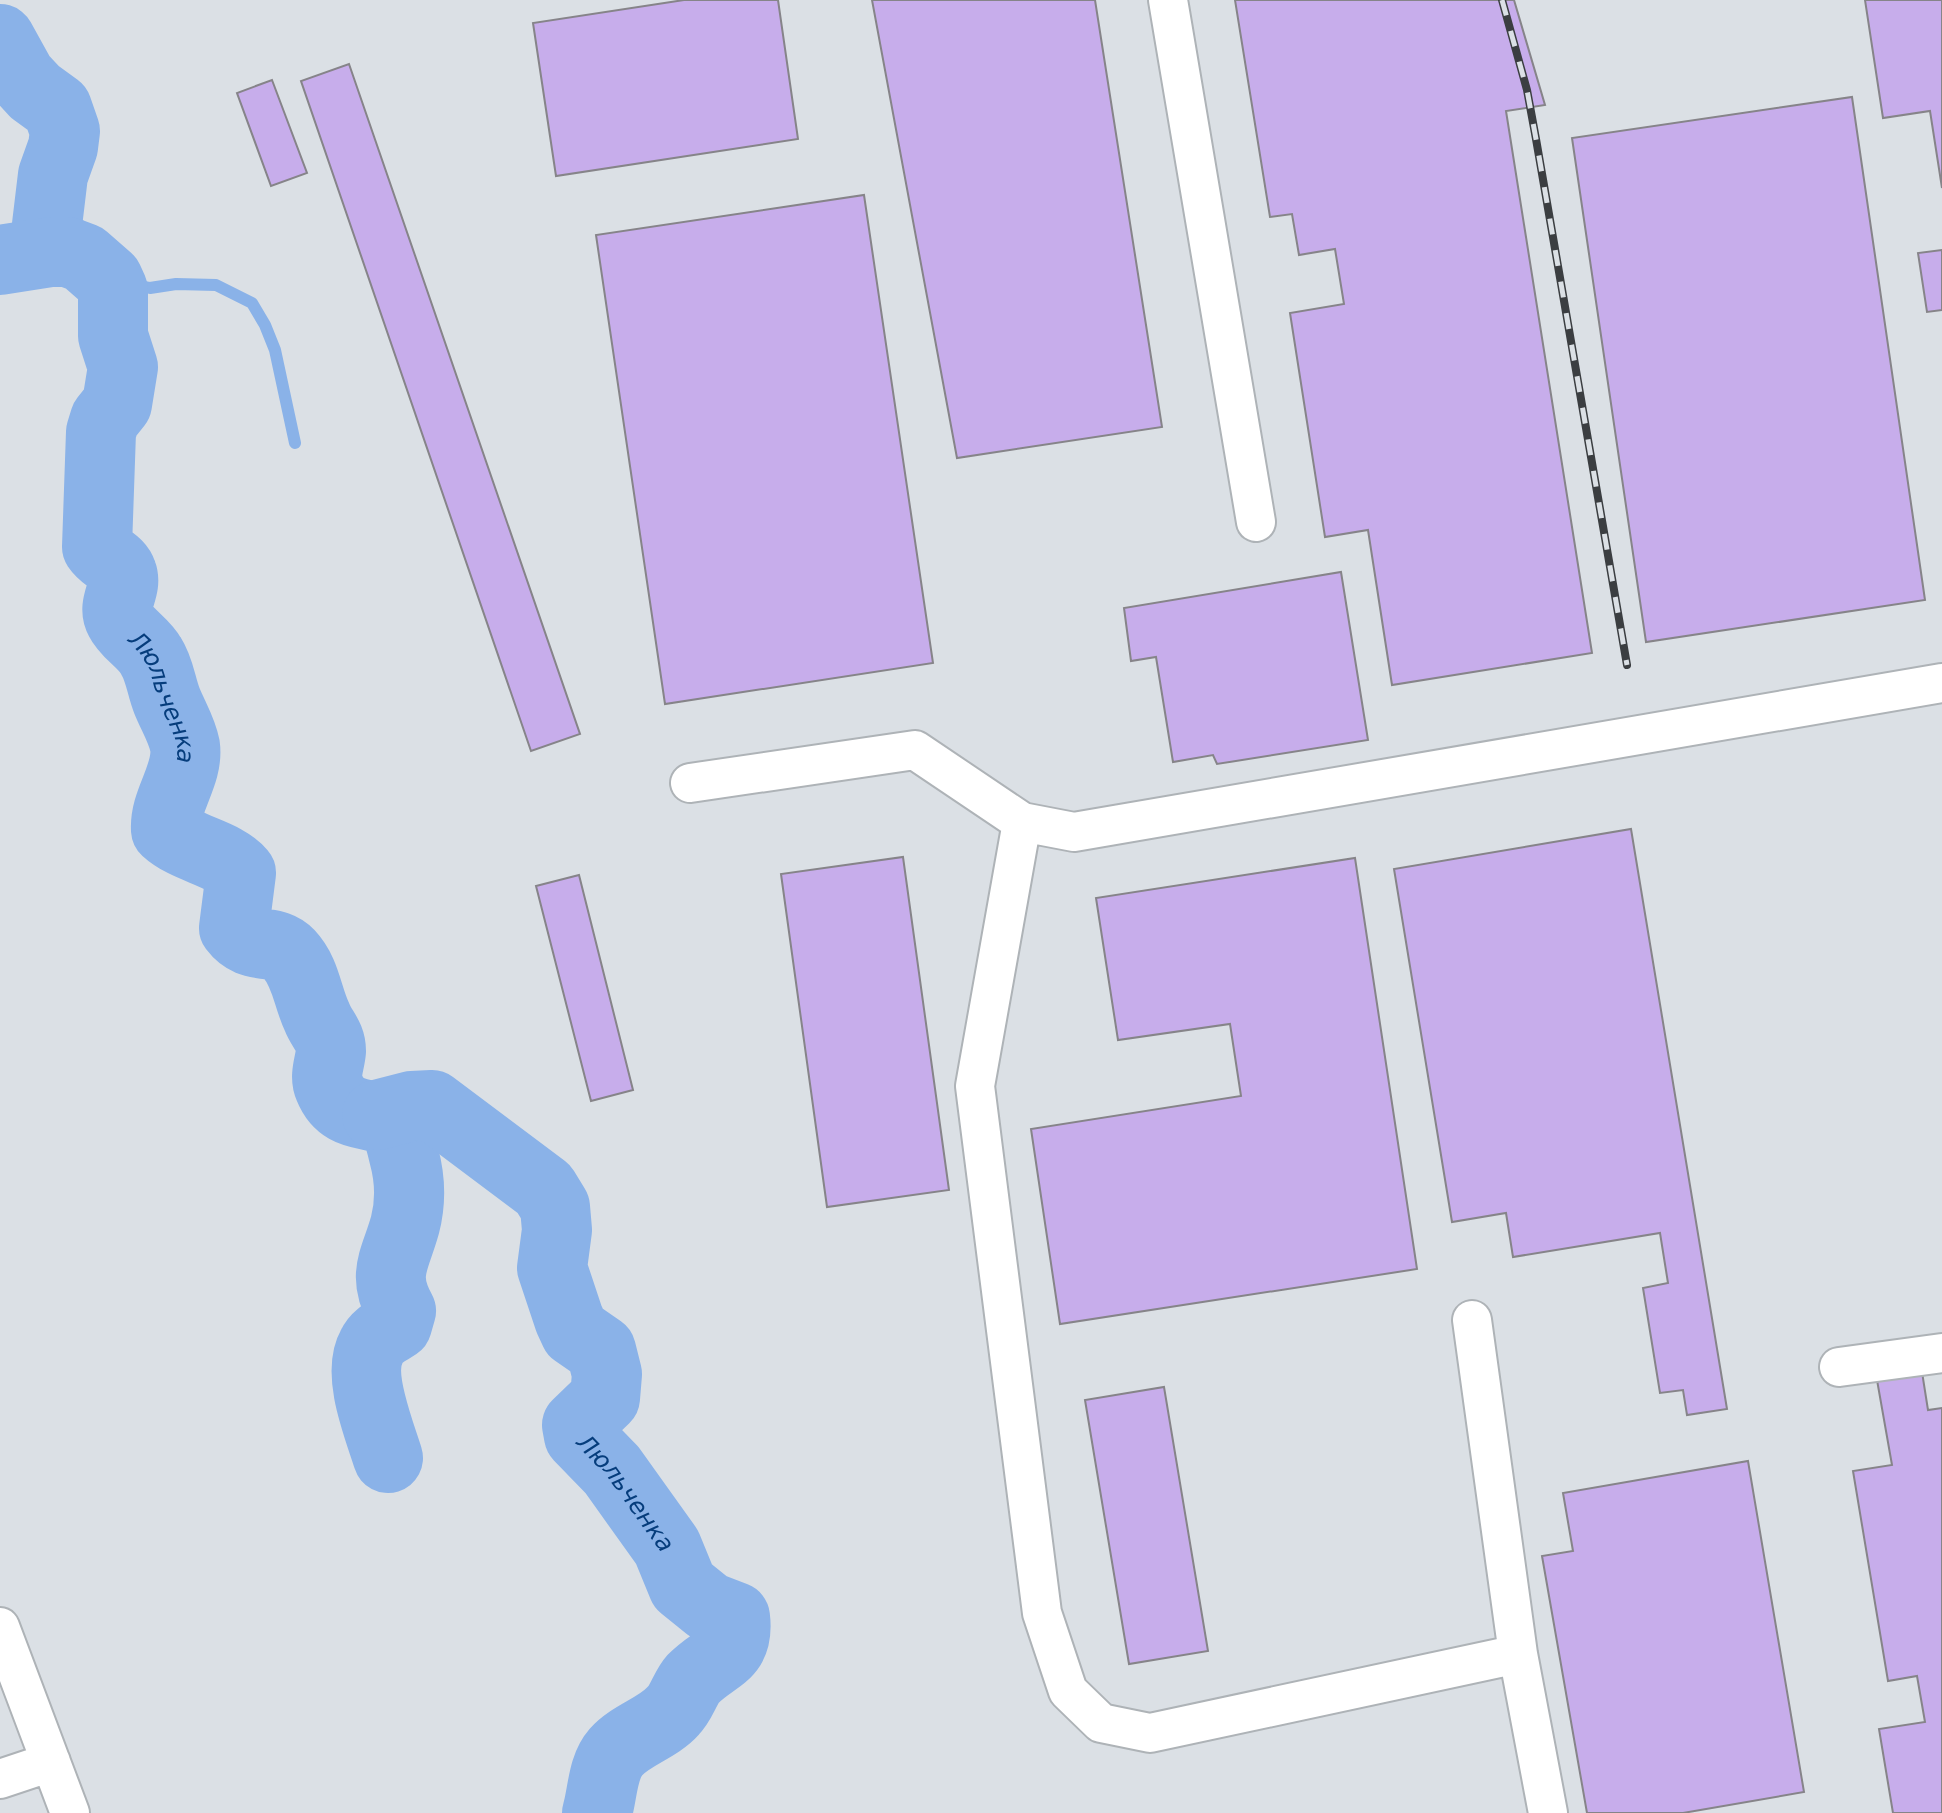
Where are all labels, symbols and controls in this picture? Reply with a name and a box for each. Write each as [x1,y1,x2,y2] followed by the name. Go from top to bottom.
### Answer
[122,625,200,764] water label: Люльченка
[570,1428,680,1557] water label: Люльченка

